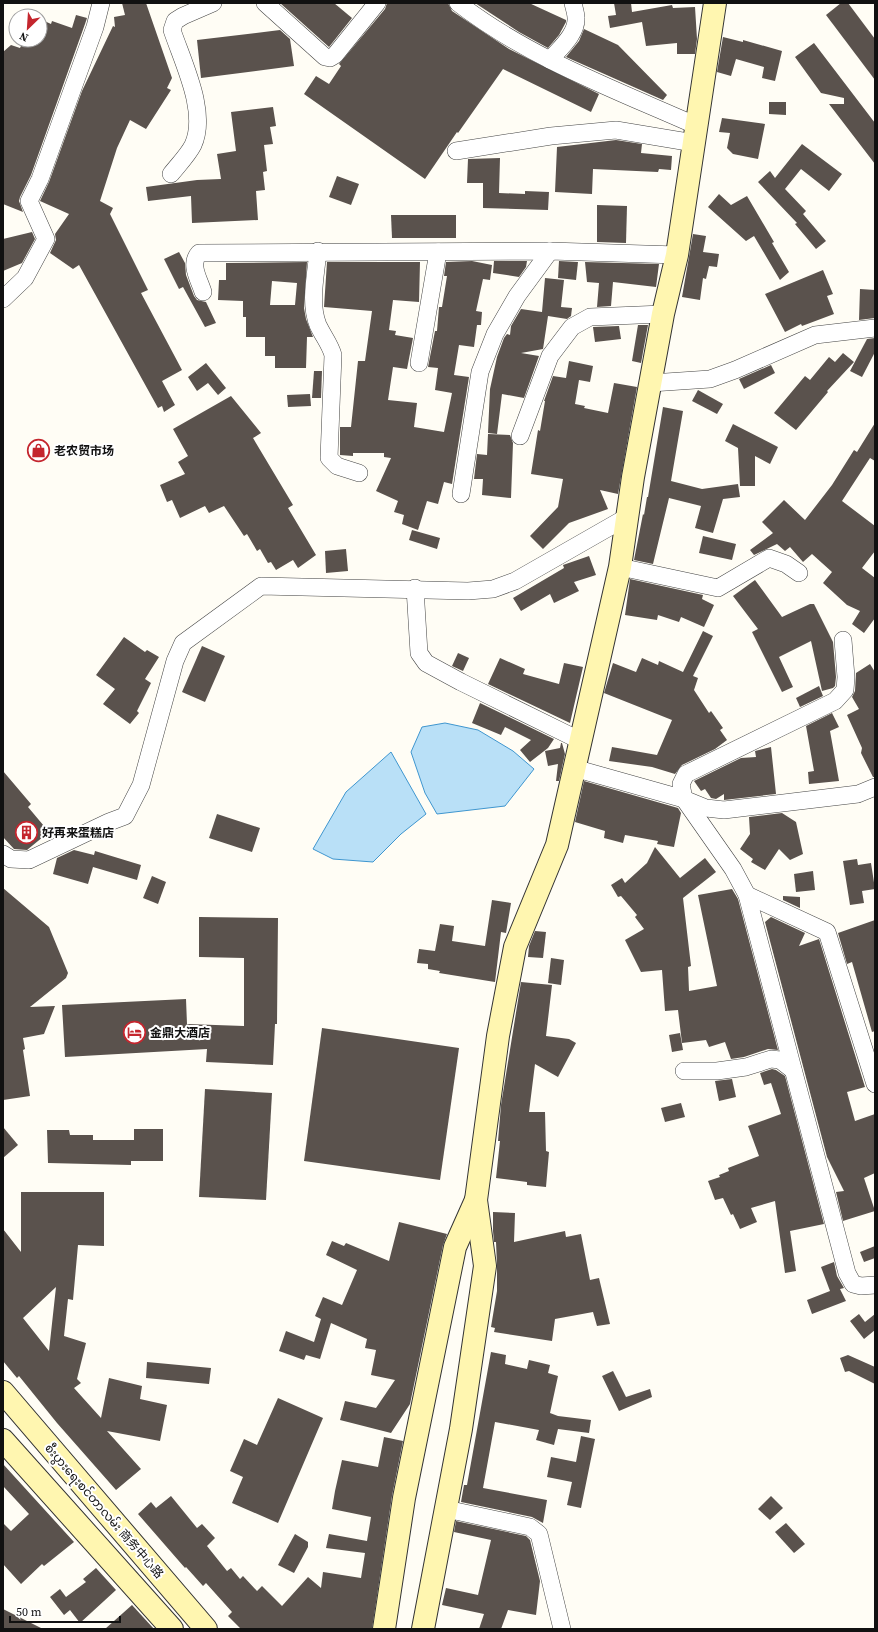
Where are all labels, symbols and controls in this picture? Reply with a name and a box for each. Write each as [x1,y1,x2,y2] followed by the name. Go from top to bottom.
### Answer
[8,8,48,48] north arrow
[17,28,31,45] text: N
[25,438,51,464] shop icon: 老农贸市场
[54,443,114,459] place label: 老农贸市场
[14,820,40,846] building icon: 好再来蛋糕店
[42,825,114,841] place label: 好再来蛋糕店
[122,1020,148,1046] hotel icon: 金鼎大酒店
[150,1025,210,1041] place label: 金鼎大酒店
[40,1440,168,1583] street label: စီးပွားရေးစင်တာလမ်း 商务中心路
[10,1598,120,1624] scale bar
[16,1604,42,1620] text: 50 m

